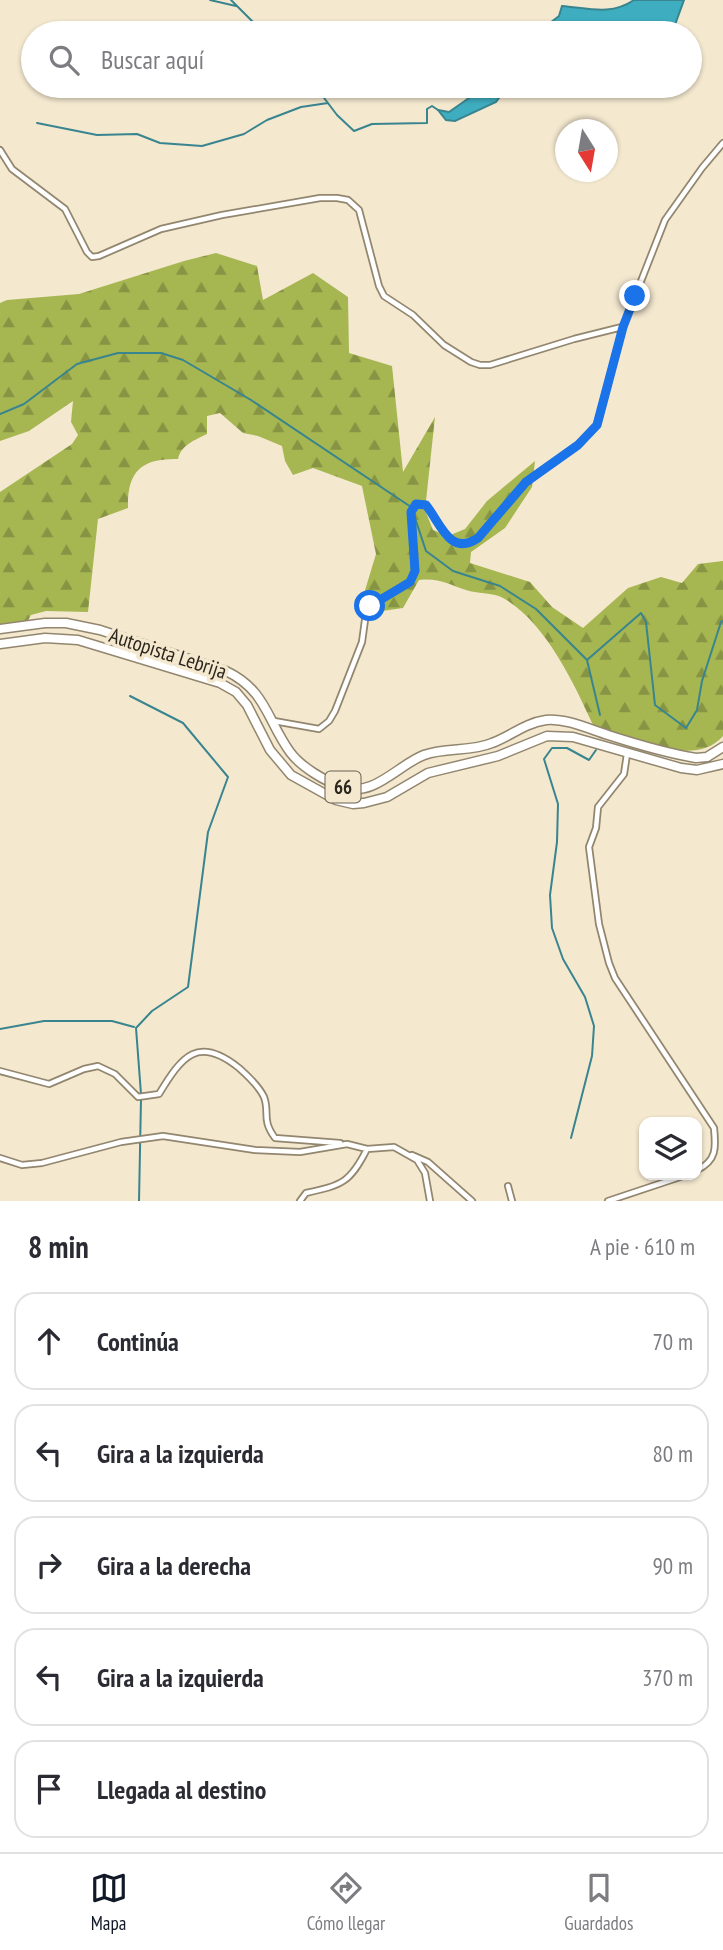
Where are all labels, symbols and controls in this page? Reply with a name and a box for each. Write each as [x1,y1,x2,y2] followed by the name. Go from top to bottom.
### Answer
[21,21,702,98] search box
[45,41,83,79] icon: search
[101,43,204,76] text: Buscar aquí
[555,119,618,182] north arrow
[619,280,650,311] route end
[354,590,385,621] route start
[106,621,230,685] street label: Autopista Lebrija
[326,772,360,802] road number: 66
[639,1117,702,1180] map controls
[639,1117,702,1180] button: layers
[28,1227,89,1266] text: 8 min
[590,1232,695,1261] text: A pie · 610 m
[30,1322,68,1360] icon: ahead
[97,1325,179,1358] text: Continúa
[652,1327,693,1356] text: 70 m
[30,1434,68,1472] icon: left
[97,1437,264,1470] text: Gira a la izquierda
[652,1439,693,1468] text: 80 m
[30,1546,68,1584] icon: right
[97,1549,251,1582] text: Gira a la derecha
[652,1551,693,1580] text: 90 m
[30,1658,68,1696] icon: left
[97,1661,264,1694] text: Gira a la izquierda
[642,1663,693,1692] text: 370 m
[30,1770,68,1808] icon: arrive
[97,1773,266,1806] text: Llegada al destino
[90,1869,128,1935] tab: Mapa
[307,1869,385,1935] tab: Cómo llegar
[564,1869,633,1935] tab: Guardados

